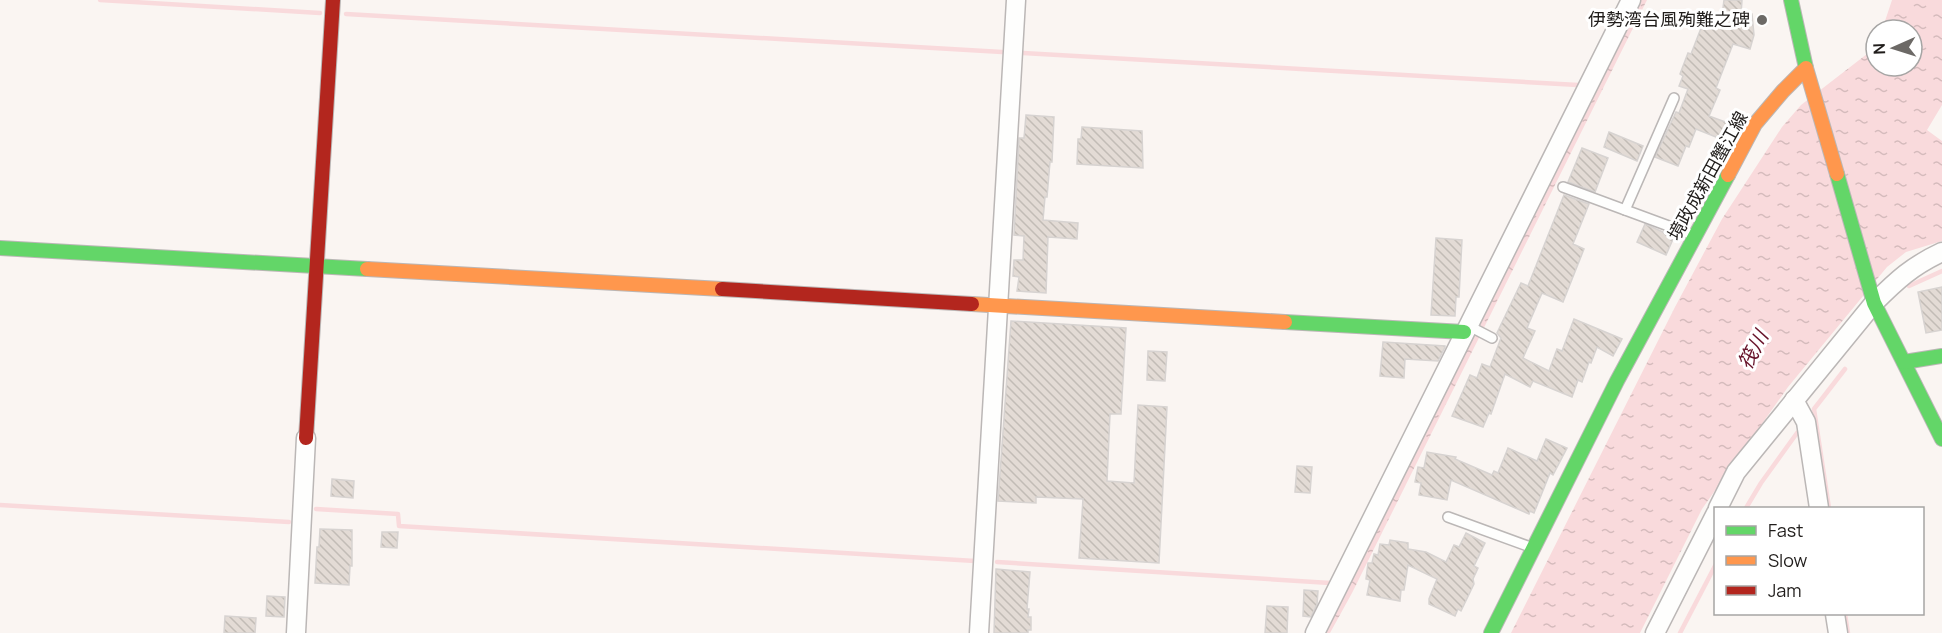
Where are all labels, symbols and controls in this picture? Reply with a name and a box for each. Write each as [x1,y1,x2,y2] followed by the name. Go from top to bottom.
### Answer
[1588,7,1750,31] place label: 伊勢湾台風殉難之碑
[1755,13,1769,27] marker: 伊勢湾台風殉難之碑
[1864,18,1924,78] north arrow
[1868,42,1890,55] text: N
[1662,107,1753,244] street label: 境政成新田蟹江線
[1731,324,1775,374] water label: 筏川
[1714,507,1924,615] legend
[1768,518,1803,542] text: Fast
[1768,548,1808,572] text: Slow
[1768,578,1802,602] text: Jam

